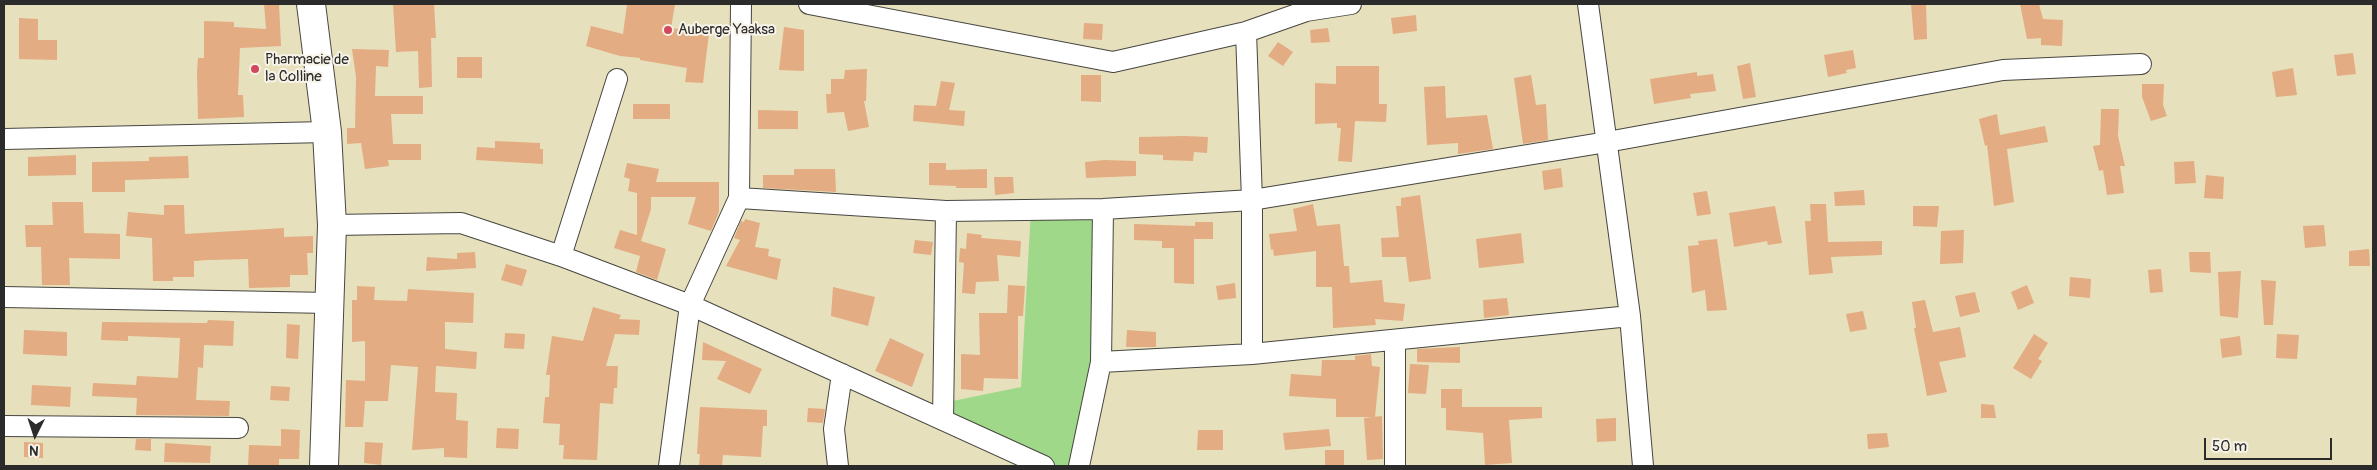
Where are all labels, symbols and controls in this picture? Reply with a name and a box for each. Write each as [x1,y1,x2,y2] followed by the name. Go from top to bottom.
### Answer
[678,21,775,39] place label: Auberge Yaaksa
[662,24,674,36] marker: Auberge Yaaksa
[265,51,349,86] place label: Pharmacie de la Colline
[249,63,261,75] marker: Pharmacie de la Colline
[10,410,60,460] north arrow
[2207,428,2334,460] scale bar
[2212,437,2247,456] text: 50 m
[29,442,39,459] text: N

